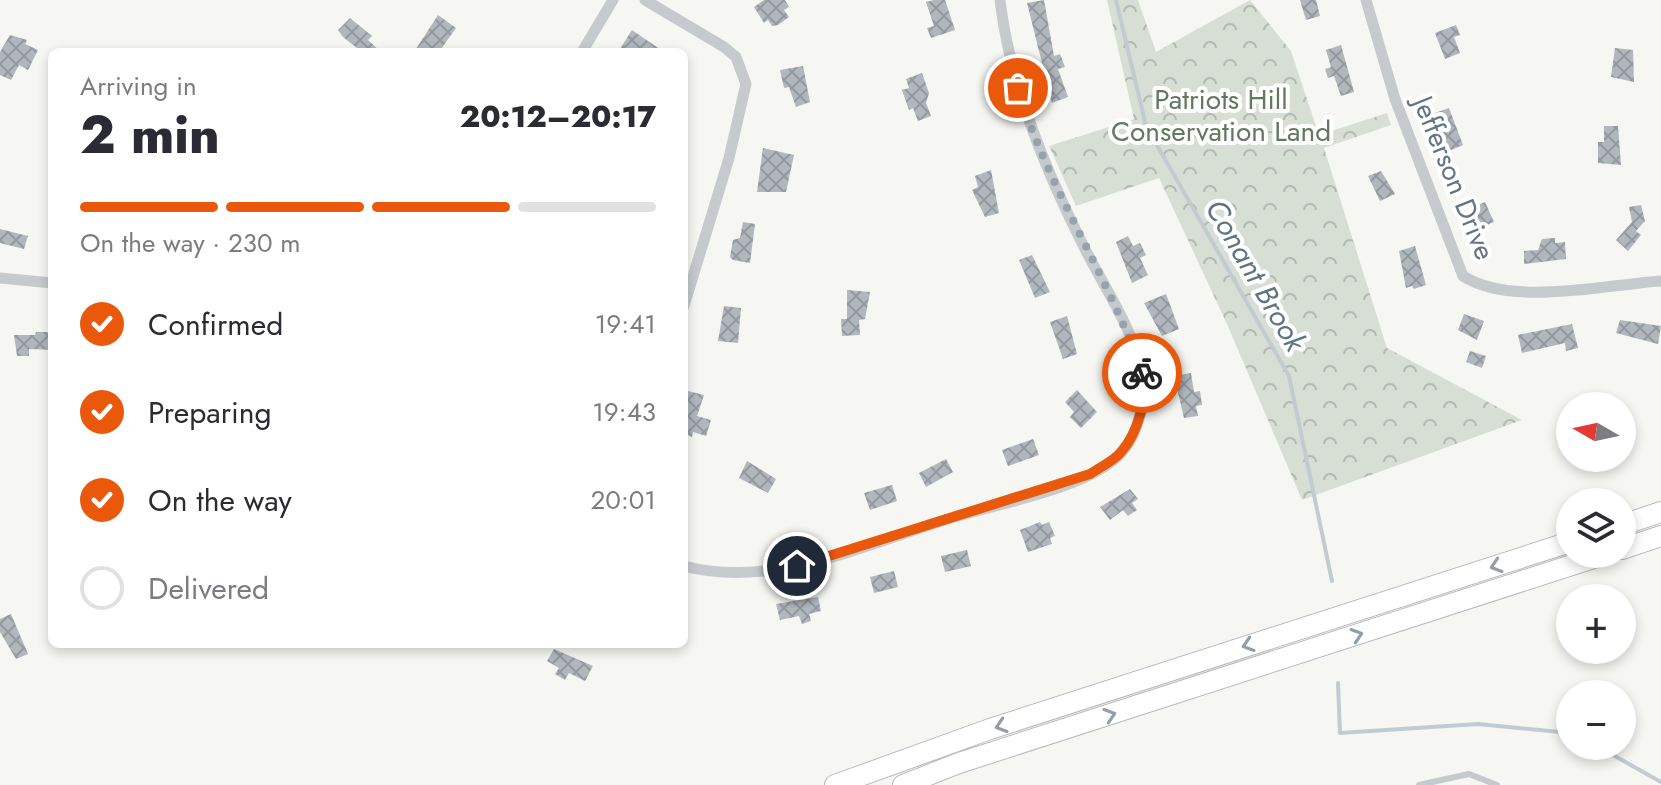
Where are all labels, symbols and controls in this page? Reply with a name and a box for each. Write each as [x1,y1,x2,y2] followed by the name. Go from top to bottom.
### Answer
[984,54,1052,122] pin
[996,66,1040,110] icon: bag
[80,67,197,105] text: Arriving in
[1111,79,1331,152] park label: Patriots Hill Conservation Land
[1401,86,1505,266] street label: Jefferson Drive
[460,95,656,138] text: 20:12–20:17
[80,97,220,173] text: 2 min
[1195,191,1318,360] water label: Conant Brook
[80,224,301,262] text: On the way · 230 m
[80,302,124,346] icon: check
[148,303,283,346] text: Confirmed
[595,305,656,343] text: 19:41
[1102,333,1182,413] courier
[1120,351,1164,395] icon: bike
[80,390,124,434] icon: check
[148,391,272,434] text: Preparing
[1556,392,1636,472] north arrow
[1556,392,1636,760] map controls
[592,393,656,431] text: 19:43
[80,478,124,522] icon: check
[148,479,292,522] text: On the way
[591,481,656,519] text: 20:01
[1556,488,1636,568] button: layers
[763,532,831,600] pin
[775,544,819,588] icon: home
[1490,557,1504,573] one-way arrow
[148,567,269,610] text: Delivered
[1556,584,1636,664] button: +
[1350,628,1363,644] one-way arrow
[1242,636,1256,652] one-way arrow
[1556,680,1636,760] button: −
[1102,709,1116,725] one-way arrow
[995,717,1008,733] one-way arrow

